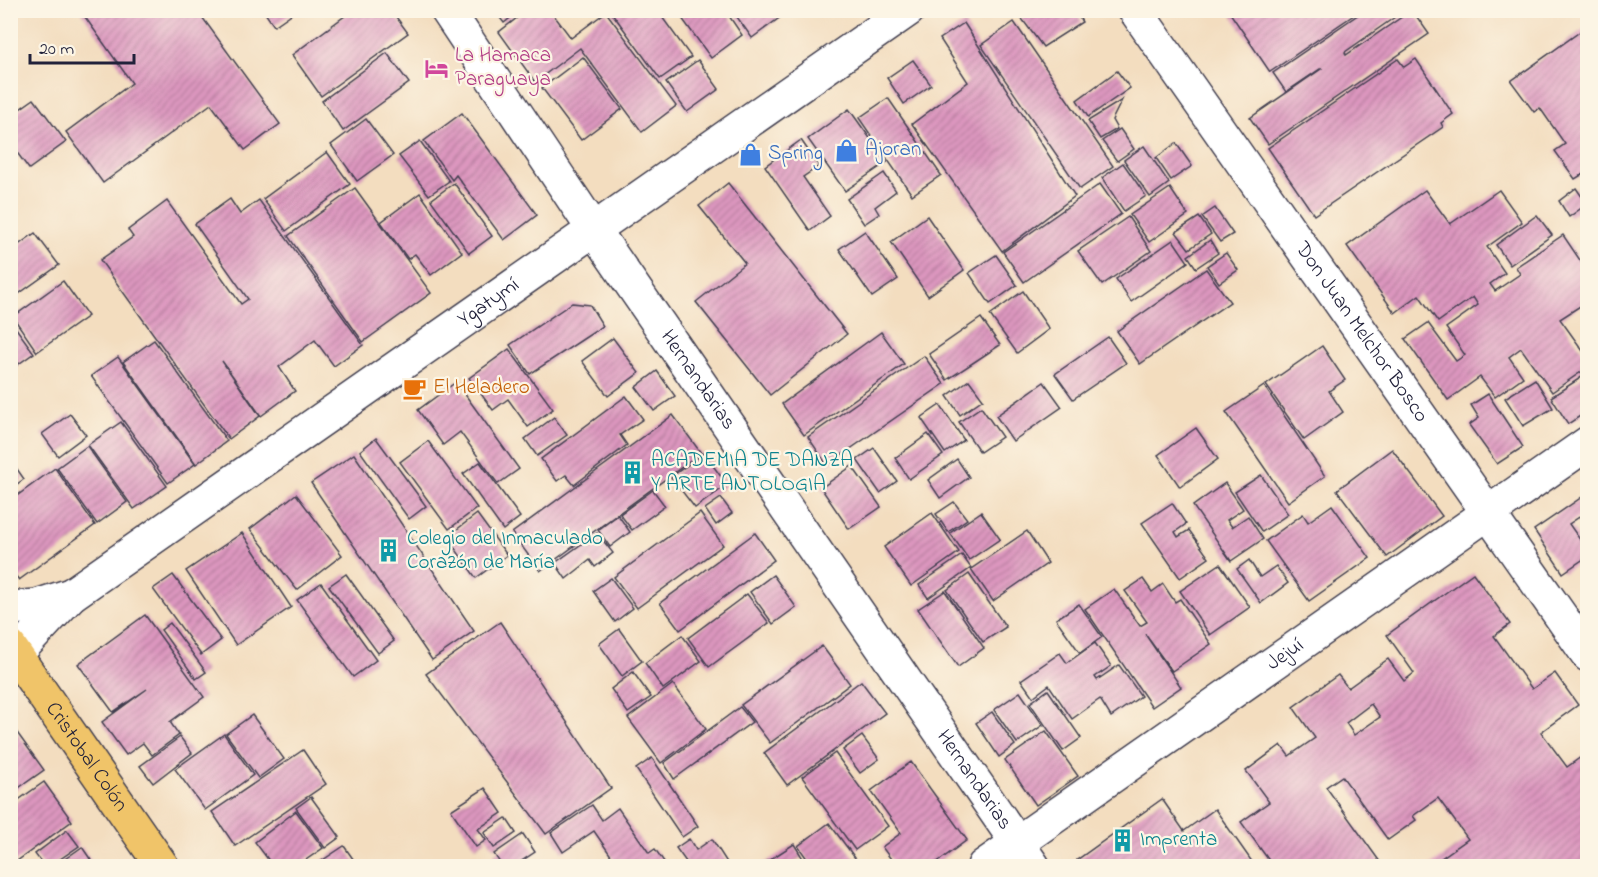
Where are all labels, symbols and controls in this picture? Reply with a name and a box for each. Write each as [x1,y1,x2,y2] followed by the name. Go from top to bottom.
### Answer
[30,27,134,65] scale bar
[39,37,74,63] text: 20 m
[455,41,551,97] place label: La Hamaca Paraguaya
[424,55,450,81] hotel icon: La Hamaca Paraguaya
[865,135,921,165] place label: Ajoran
[834,137,860,163] shop icon: Ajoran
[768,139,823,171] place label: Spring
[737,141,763,167] shop icon: Spring
[1287,235,1436,429] street label: Don Juan Melchor Bosco
[452,271,526,335] street label: Ygatymí
[652,324,743,436] street label: Hernandarias
[433,373,530,403] place label: El Heladero
[402,375,428,401] cafe icon: El Heladero
[651,446,853,500] place label: ACADEMIA DE DANZA Y ARTE ANTOLOGIA
[620,460,646,486] building icon: ACADEMIA DE DANZA Y ARTE ANTOLOGIA
[407,524,603,578] place label: Colegio del Inmaculado Corazón de María
[376,538,402,564] building icon: Colegio del Inmaculado Corazón de María
[1261,631,1310,679] street label: Jejuí
[38,696,135,818] street label: Cristobal Colón
[928,724,1019,836] street label: Hernandarias
[1140,825,1217,855] place label: Imprenta
[1109,827,1135,853] building icon: Imprenta

